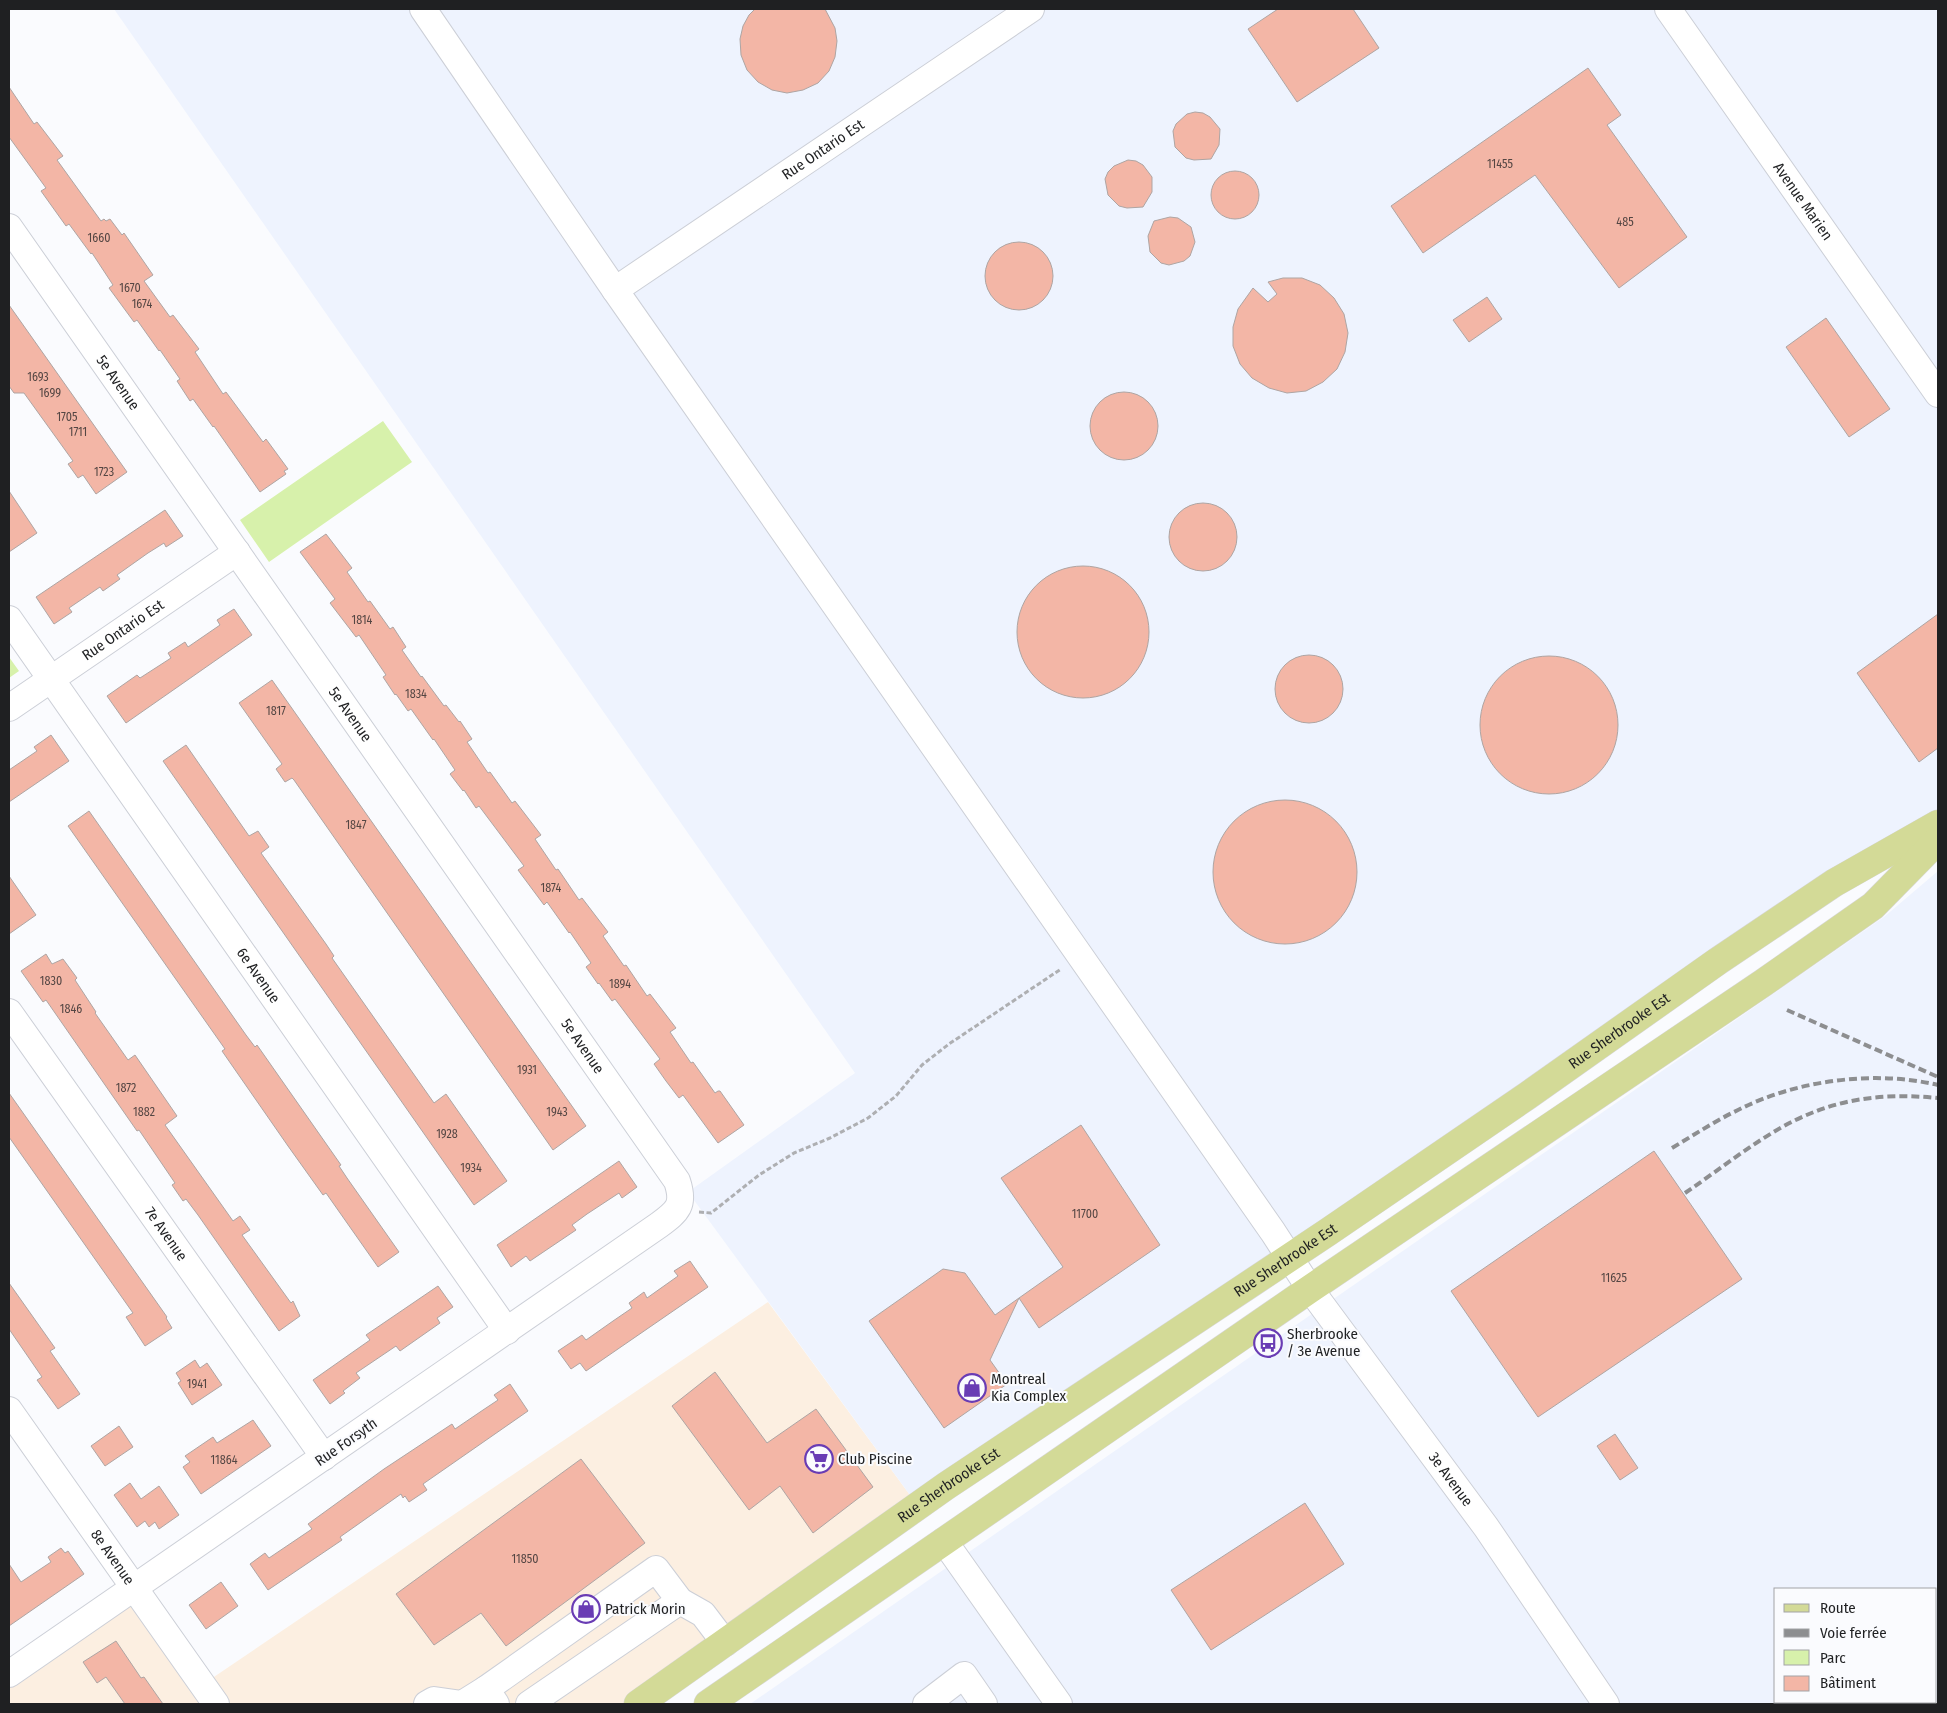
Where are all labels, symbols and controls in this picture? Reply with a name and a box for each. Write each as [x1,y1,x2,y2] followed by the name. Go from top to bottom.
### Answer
[778,115,868,184] street label: Rue Ontario Est
[1487,157,1513,171] house number: 11455
[1769,159,1836,244] street label: Avenue Marien
[1616,215,1634,229] house number: 485
[88,231,110,245] house number: 1660
[119,281,141,295] house number: 1670
[132,297,153,311] house number: 1674
[93,352,143,414] street label: 5e Avenue
[27,370,49,384] house number: 1693
[39,386,61,400] house number: 1699
[56,410,78,424] house number: 1705
[69,425,87,439] house number: 1711
[94,465,114,479] house number: 1723
[79,596,167,664] street label: Rue Ontario Est
[352,613,373,627] house number: 1814
[325,683,376,745] street label: 5e Avenue
[405,687,427,701] house number: 1834
[266,704,286,718] house number: 1817
[345,818,367,832] house number: 1847
[541,881,562,895] house number: 1874
[233,944,284,1007] street label: 6e Avenue
[40,974,62,988] house number: 1830
[609,977,631,991] house number: 1894
[1565,989,1673,1073] street label: Rue Sherbrooke Est
[60,1002,82,1016] house number: 1846
[557,1015,608,1077] street label: 5e Avenue
[517,1063,537,1077] house number: 1931
[116,1081,136,1095] house number: 1872
[133,1105,155,1119] house number: 1882
[546,1105,568,1119] house number: 1943
[436,1127,458,1141] house number: 1928
[460,1161,482,1175] house number: 1934
[141,1204,191,1264] street label: 7e Avenue
[1072,1207,1098,1221] house number: 11700
[1231,1220,1340,1301] street label: Rue Sherbrooke Est
[1601,1271,1627,1285] house number: 11625
[1287,1325,1360,1360] place label: Sherbrooke / 3e Avenue
[1253,1328,1283,1358] bus stop icon: Sherbrooke / 3e Avenue
[991,1370,1066,1405] place label: Montreal Kia Complex
[957,1373,987,1403] shop icon: Montreal Kia Complex
[187,1377,207,1391] house number: 1941
[312,1414,380,1470] street label: Rue Forsyth
[804,1444,834,1474] supermarket icon: Club Piscine
[894,1444,1003,1526] street label: Rue Sherbrooke Est
[1425,1449,1477,1510] street label: 3e Avenue
[838,1450,912,1468] place label: Club Piscine
[211,1453,238,1467] house number: 11864
[87,1526,138,1588] street label: 8e Avenue
[512,1552,538,1566] house number: 11850
[1774,1588,1937,1703] legend
[571,1594,601,1624] shop icon: Patrick Morin
[1820,1599,1856,1617] text: Route
[605,1600,686,1618] place label: Patrick Morin
[1820,1624,1887,1642] text: Voie ferrée
[1820,1649,1846,1667] text: Parc
[1820,1674,1876,1692] text: Bâtiment

